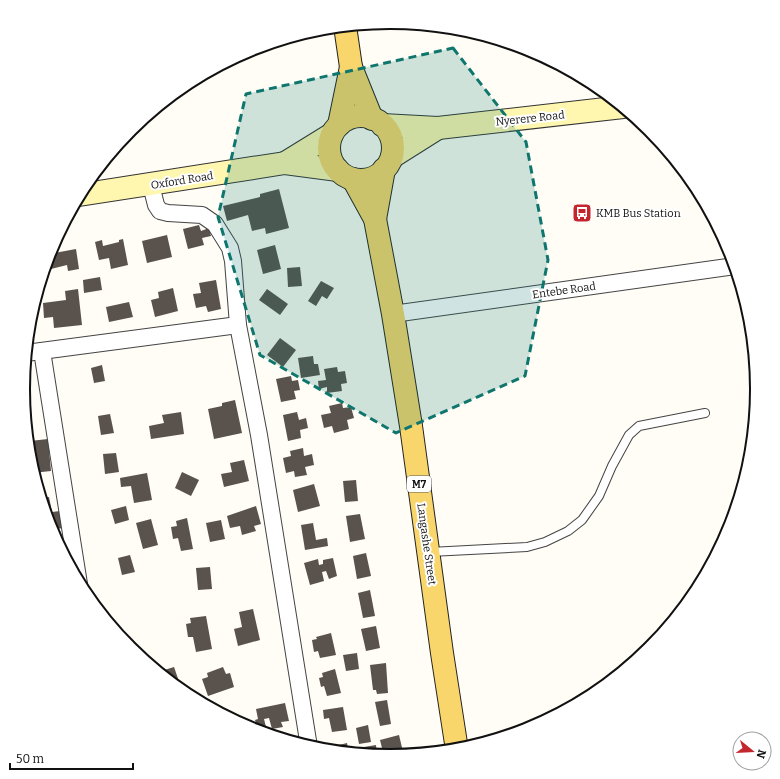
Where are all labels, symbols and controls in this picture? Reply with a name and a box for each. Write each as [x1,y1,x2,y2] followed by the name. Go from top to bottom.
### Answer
[495,108,566,129] street label: Nyerere Road
[150,169,215,192] street label: Oxford Road
[571,202,593,224] bus stop icon: KMB Bus Station
[596,207,681,220] place label: KMB Bus Station
[531,280,597,301] street label: Entebe Road
[407,476,431,492] road number: M7
[414,502,439,586] street label: Langashe Street
[732,731,772,771] north arrow
[10,745,133,771] scale bar
[753,748,769,760] text: N
[16,752,45,766] text: 50 m

